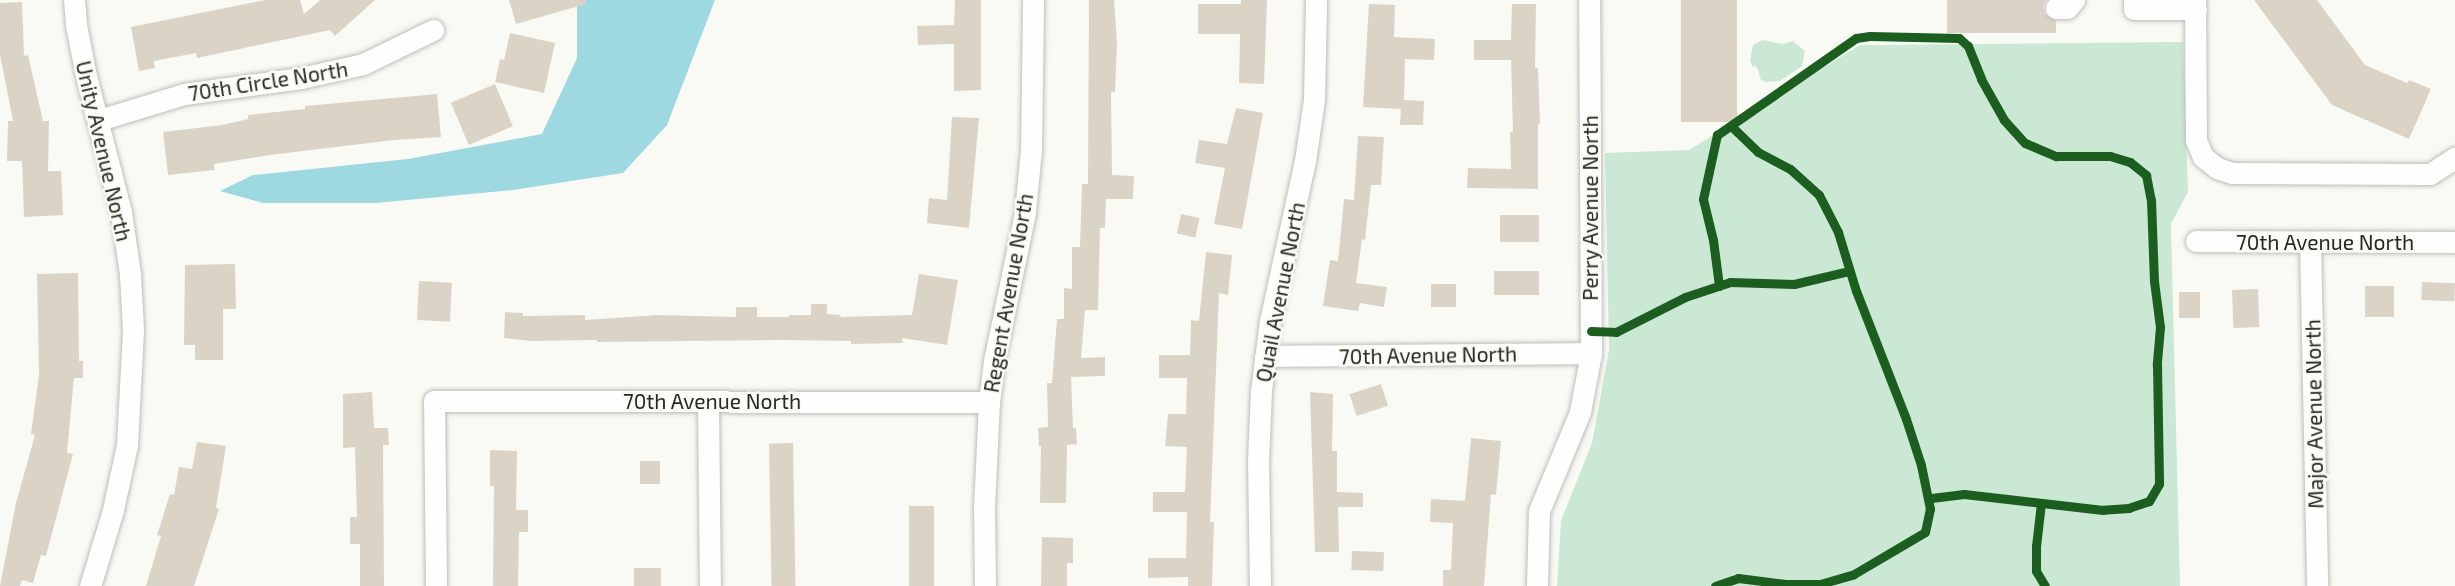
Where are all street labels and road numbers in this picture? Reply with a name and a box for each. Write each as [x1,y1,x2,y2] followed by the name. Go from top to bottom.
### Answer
[186,56,350,106] street label: 70th Circle North
[71,58,137,244] street label: Unity Avenue North
[1577,115,1603,301] street label: Perry Avenue North
[978,191,1038,395] street label: Regent Avenue North
[1250,199,1310,385] street label: Quail Avenue North
[2236,229,2414,255] street label: 70th Avenue North
[2300,318,2328,510] street label: Major Avenue North
[1338,341,1518,369] street label: 70th Avenue North
[623,388,801,414] street label: 70th Avenue North

